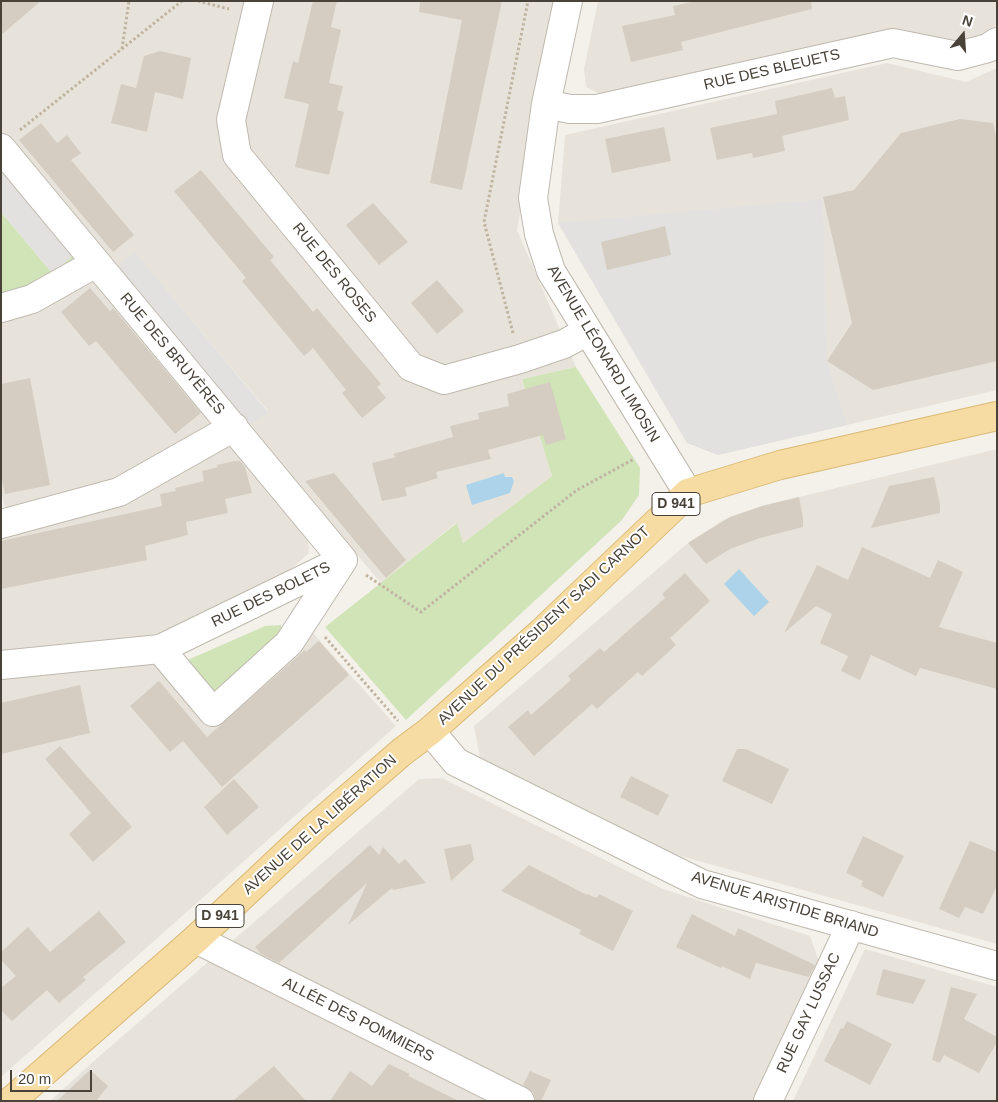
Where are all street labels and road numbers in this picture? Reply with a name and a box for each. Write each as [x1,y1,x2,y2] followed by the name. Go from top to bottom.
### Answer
[702,46,842,94] street label: RUE DES BLEUETS
[288,219,380,327] street label: RUE DES ROSES
[543,262,663,446] street label: AVENUE LÉONARD LIMOSIN
[116,289,228,419] street label: RUE DES BRUYÈRES
[652,492,700,516] road number: D 941
[434,523,654,729] street label: AVENUE DU PRÉSIDENT SADI CARNOT
[209,558,333,632] street label: RUE DES BOLETS
[240,751,400,899] street label: AVENUE DE LA LIBÉRATION
[689,868,881,942] street label: AVENUE ARISTIDE BRIAND
[196,904,244,928] road number: D 941
[773,950,845,1076] street label: RUE GAY LUSSAC
[279,974,437,1066] street label: ALLÉE DES POMMIERS

